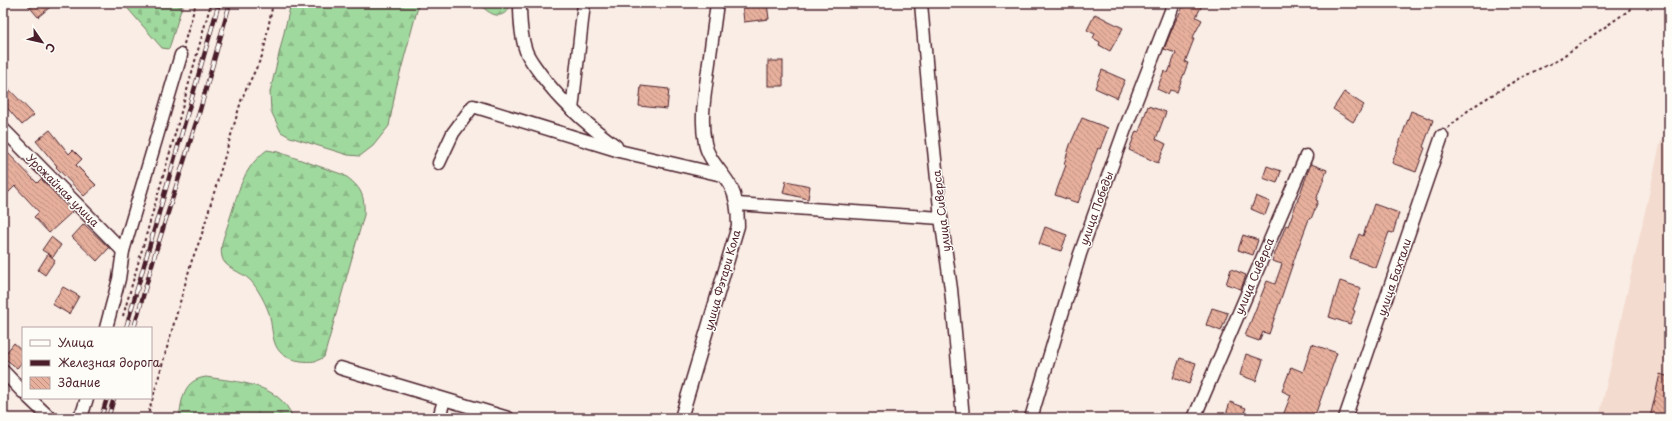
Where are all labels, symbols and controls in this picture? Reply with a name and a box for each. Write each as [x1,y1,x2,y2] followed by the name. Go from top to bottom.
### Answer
[22,22,62,62] north arrow
[41,40,60,56] text: С
[23,150,103,230] street label: Урожайная улица
[928,169,954,253] street label: улица Сиверса
[1075,169,1117,247] street label: улица Победы
[699,227,745,332] street label: улица Фэтари Кола
[1230,235,1278,317] street label: улица Сиверса
[1373,236,1415,318] street label: улица Бахтали
[22,327,152,399] legend
[58,333,94,351] text: Улица
[58,353,161,371] text: Железная дорога
[58,373,100,391] text: Здание

